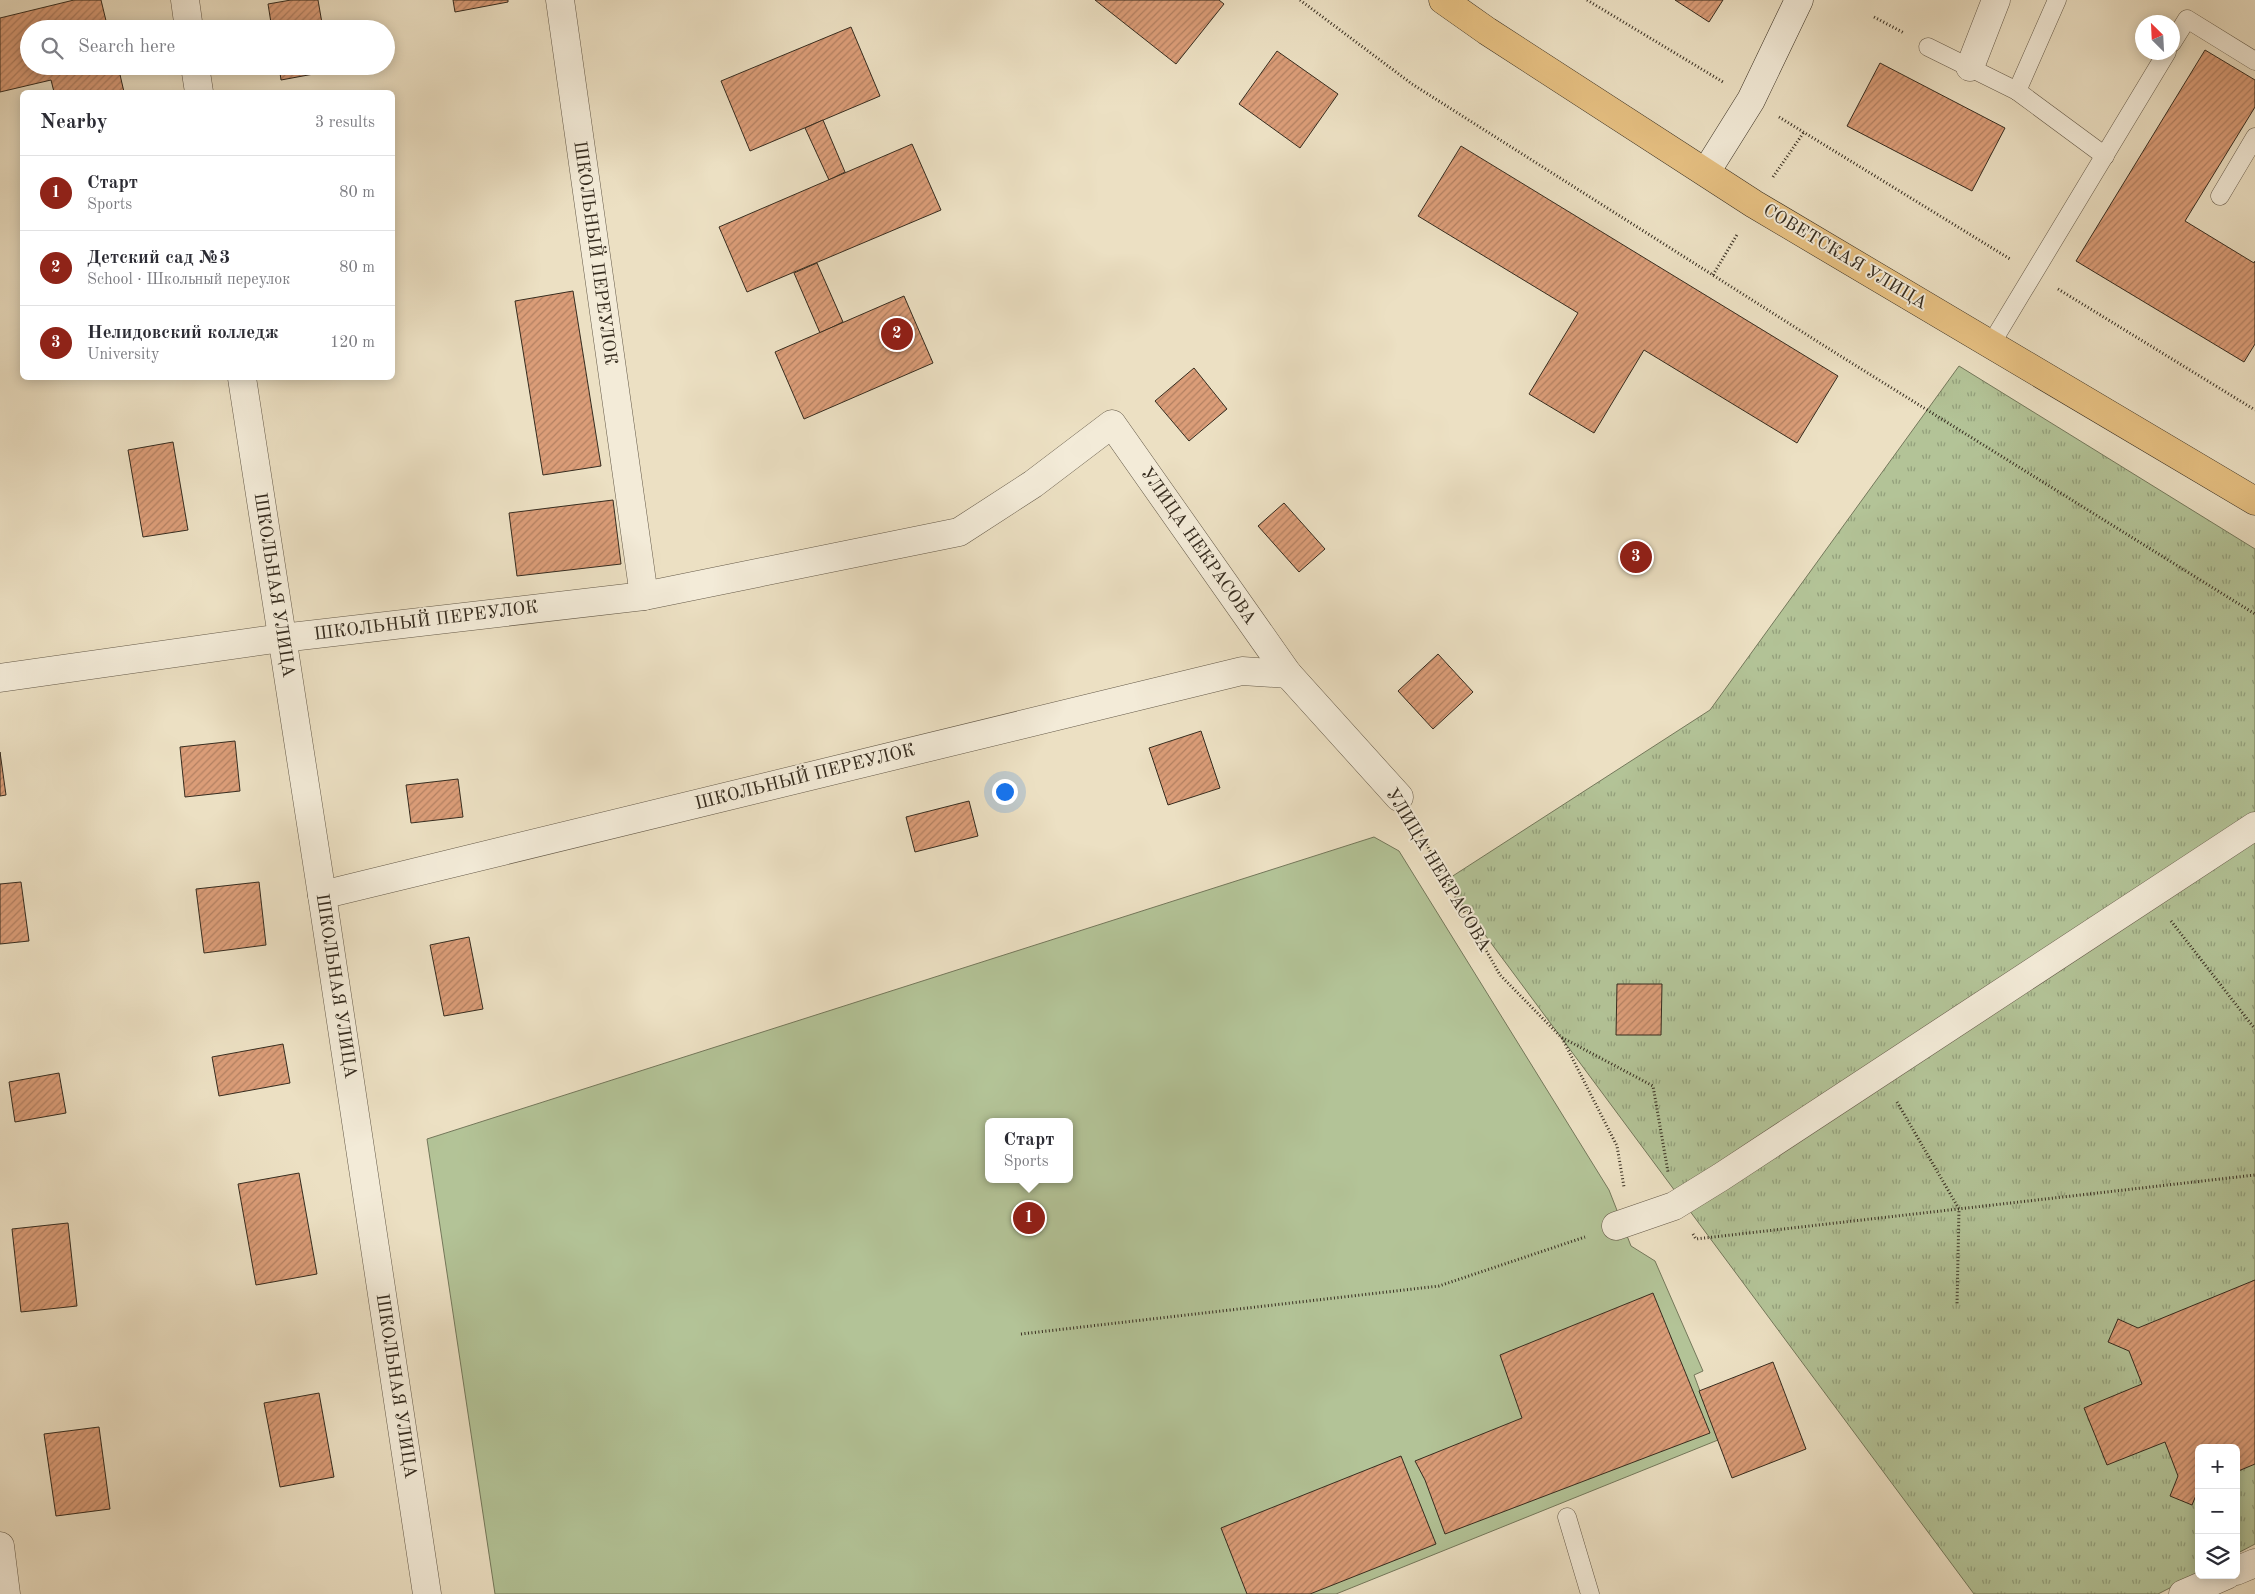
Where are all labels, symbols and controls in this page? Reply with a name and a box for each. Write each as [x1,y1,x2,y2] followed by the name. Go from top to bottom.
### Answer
[2135,15,2180,60] north arrow
[20,20,395,75] search box
[38,34,66,62] icon: search
[78,38,175,57] text: Search here
[40,112,108,133] text: Nearby
[315,115,375,131] text: 3 results
[570,139,624,366] street label: ШКОЛЬНЫЙ ПЕРЕУЛОК
[87,174,138,193] text: Старт
[51,185,61,201] text: 1
[339,185,375,201] text: 80 m
[87,197,132,213] text: Sports
[1760,201,1930,313] street label: СОВЕТСКАЯ УЛИЦА
[87,249,230,268] text: Детский сад №3
[51,260,61,276] text: 2
[339,260,375,276] text: 80 m
[87,272,290,288] text: School · Школьный переулок
[881,315,913,353] pin: 2
[87,324,279,343] text: Нелидовский колледж
[51,335,61,351] text: 3
[330,335,375,351] text: 120 m
[87,347,159,363] text: University
[1137,464,1259,628] street label: УЛИЦА НЕКРАСОВА
[251,491,298,679] street label: ШКОЛЬНАЯ УЛИЦА
[1620,538,1652,576] pin: 3
[312,594,539,644] street label: ШКОЛЬНЫЙ ПЕРЕУЛОК
[692,737,917,813] street label: ШКОЛЬНЫЙ ПЕРЕУЛОК
[992,779,1018,805] your location
[1382,785,1494,955] street label: УЛИЦА НЕКРАСОВА
[313,892,360,1080] street label: ШКОЛЬНАЯ УЛИЦА
[985,1118,1073,1183] popup
[1004,1131,1054,1150] text: Старт
[1004,1154,1049,1170] text: Sports
[1013,1199,1045,1237] pin: 1
[373,1292,420,1480] street label: ШКОЛЬНАЯ УЛИЦА
[2195,1444,2240,1579] map controls
[2195,1444,2240,1489] button: +
[2195,1489,2240,1534] button: −
[2195,1534,2240,1579] button: layers

